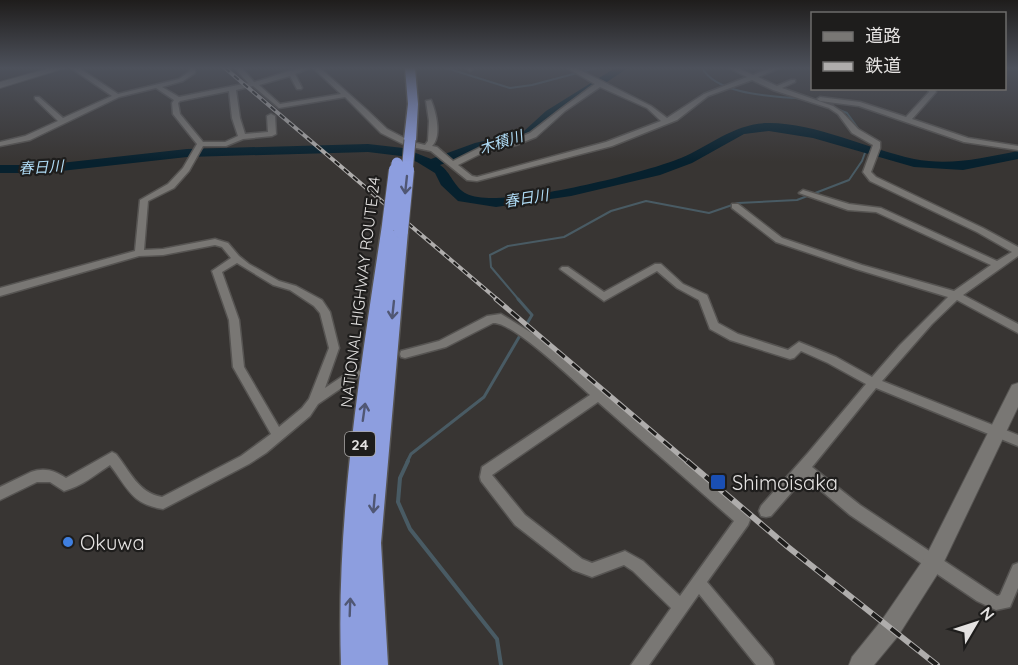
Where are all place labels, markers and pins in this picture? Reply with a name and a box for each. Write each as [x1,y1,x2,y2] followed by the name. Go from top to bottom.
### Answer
[732,470,838,495] place label: Shimoisaka
[709,473,727,491] marker: Shimoisaka
[80,530,145,555] place label: Okuwa
[61,535,75,549] marker: Okuwa

